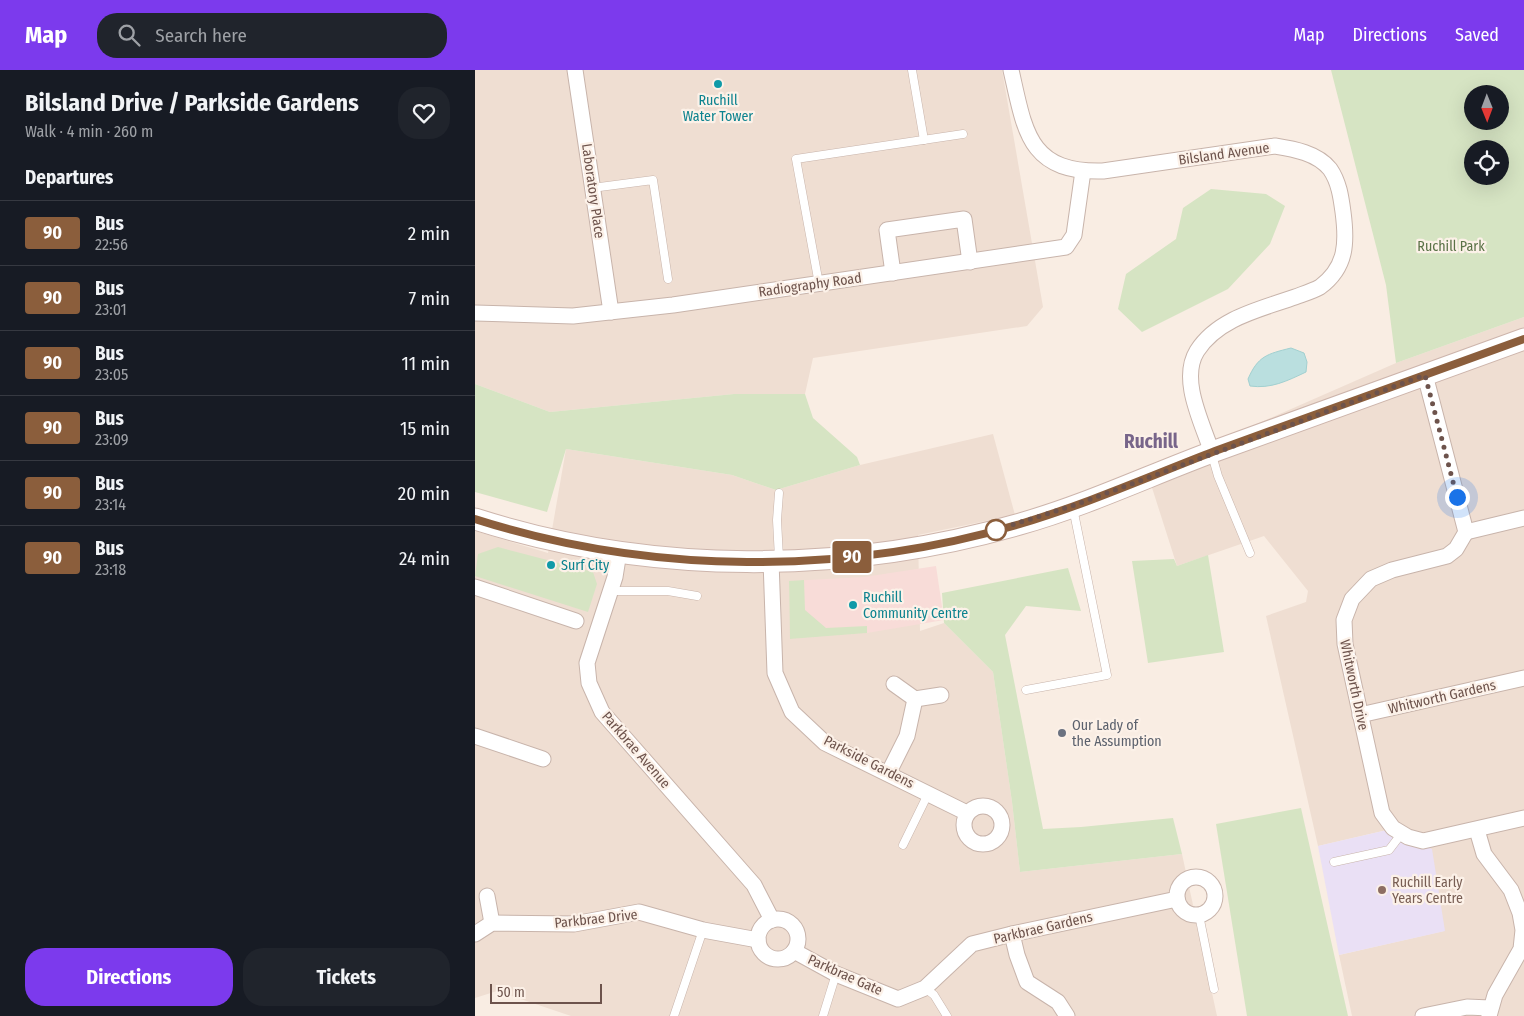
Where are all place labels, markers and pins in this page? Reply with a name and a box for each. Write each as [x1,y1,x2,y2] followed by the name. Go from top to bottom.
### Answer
[712,78,724,90] marker: Ruchill Water Tower
[683,92,753,125] place label: Ruchill Water Tower
[985,519,1007,541] unlabelled marker
[561,557,610,574] place label: Surf City
[545,559,557,571] marker: Surf City
[863,589,968,622] place label: Ruchill Community Centre
[847,599,859,611] marker: Ruchill Community Centre
[1072,717,1162,750] place label: Our Lady of the Assumption
[1056,727,1068,739] marker: Our Lady of the Assumption
[1392,874,1463,907] place label: Ruchill Early Years Centre
[1376,884,1388,896] marker: Ruchill Early Years Centre

